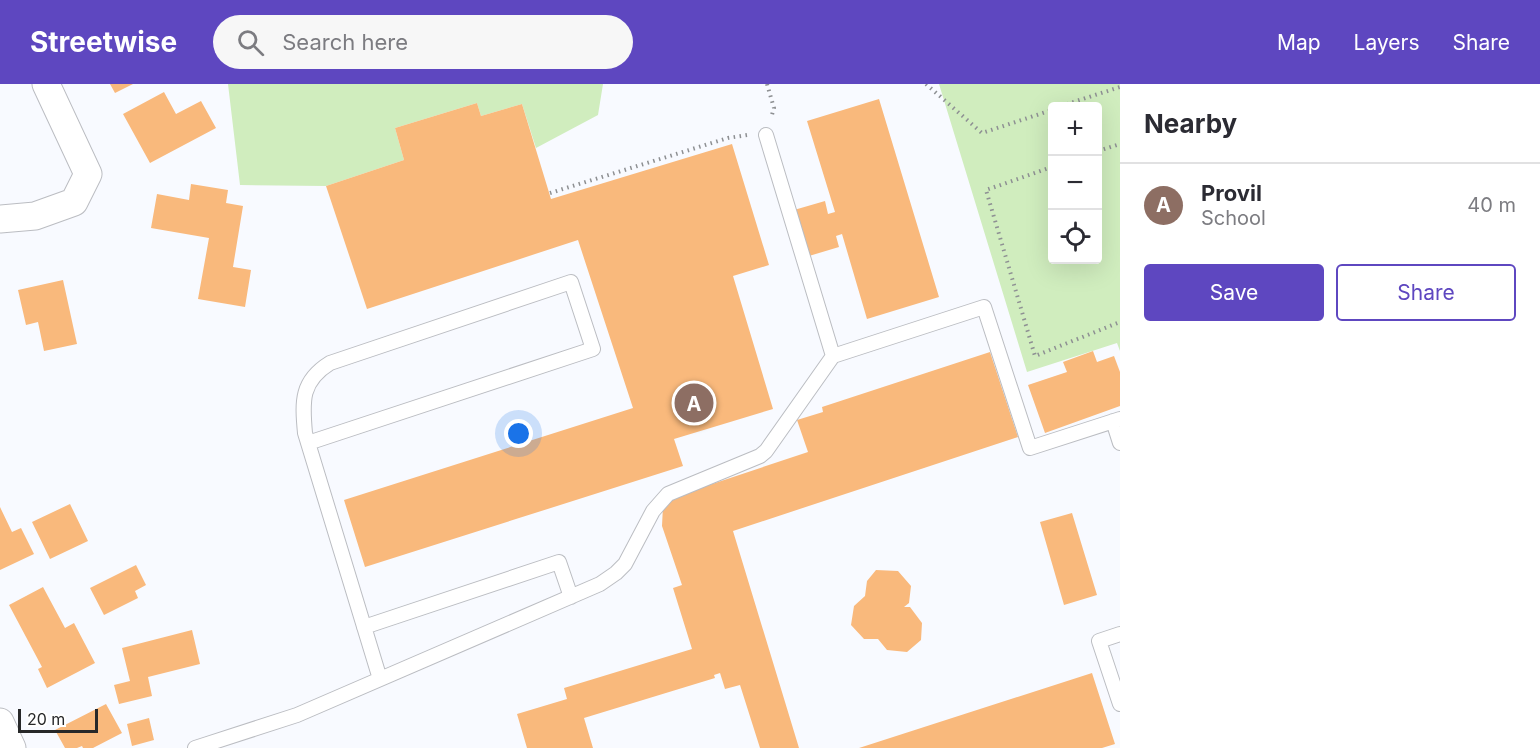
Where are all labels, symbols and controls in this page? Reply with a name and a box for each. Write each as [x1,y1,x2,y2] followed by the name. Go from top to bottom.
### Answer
[213,15,633,69] search box
[30,25,177,59] text: Streetwise
[234,26,267,59] icon: search
[282,29,408,55] text: Search here
[1277,30,1321,55] text: Map
[1354,30,1420,55] text: Layers
[1453,30,1510,55] text: Share
[1048,102,1102,264] map controls
[1048,102,1102,156] button: +
[1144,108,1237,139] text: Nearby
[1048,156,1102,210] button: −
[1201,180,1262,206] text: Provil
[1156,193,1171,217] text: A
[1467,193,1516,217] text: 40 m
[1201,206,1266,230] text: School
[1048,210,1102,264] button: locate
[1144,264,1324,321] button: Save
[1336,264,1516,321] button: Share
[674,380,714,426] pin: A
[504,419,533,448] your location
[18,706,98,734] scale bar
[27,709,65,729] text: 20 m

